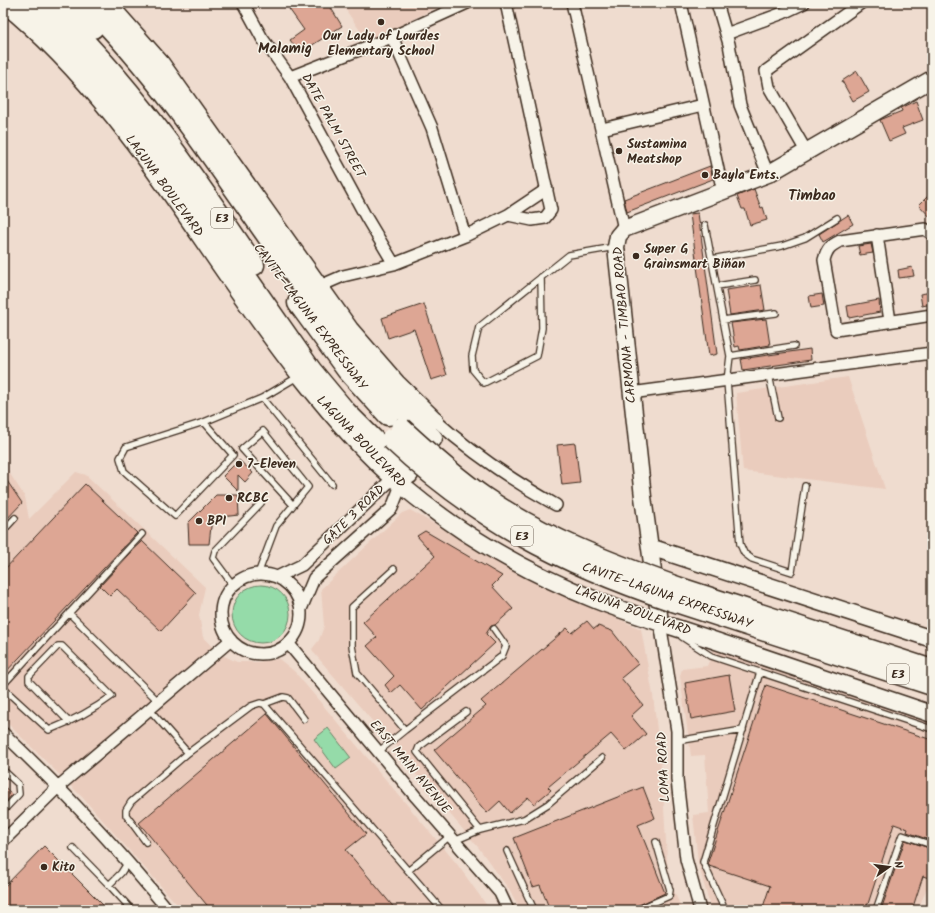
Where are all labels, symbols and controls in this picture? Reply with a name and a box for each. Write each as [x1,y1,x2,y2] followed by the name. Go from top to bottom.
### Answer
[376,17,386,27] marker: Our Lady of Lourdes Elementary School
[323,26,439,62] place label: Our Lady of Lourdes Elementary School
[258,37,312,61] district label: Malamig
[295,70,371,183] street label: DATE PALM STREET
[120,130,208,242] street label: LAGUNA BOULEVARD
[627,134,687,170] place label: Sustamina Meatshop
[614,146,624,156] marker: Sustamina Meatshop
[713,165,779,186] place label: Bayla Ents.
[700,170,710,180] marker: Bayla Ents.
[788,184,836,208] district label: Timbao
[211,208,233,228] road number: E3
[248,239,373,395] street label: CAVITE–LAGUNA EXPRESSWAY
[644,239,745,275] place label: Super G Grainsmart Biñan
[608,246,642,404] street label: CARMONA - TIMBAO ROAD
[631,251,641,261] marker: Super G Grainsmart Biñan
[311,391,411,493] street label: LAGUNA BOULEVARD
[247,454,296,475] place label: 7-Eleven
[234,459,244,469] marker: 7-Eleven
[318,480,390,550] street label: GATE 3 ROAD
[237,488,269,509] place label: RCBC
[224,493,234,503] marker: RCBC
[207,511,226,532] place label: BPI
[194,516,204,526] marker: BPI
[511,526,533,546] road number: E3
[579,557,756,635] street label: CAVITE–LAGUNA EXPRESSWAY
[572,580,694,642] street label: LAGUNA BOULEVARD
[887,664,909,684] road number: E3
[364,715,456,819] street label: EAST MAIN AVENUE
[652,731,676,803] street label: LOMA ROAD
[869,847,909,887] north arrow
[52,857,75,878] place label: Kito
[888,859,907,870] text: N
[39,862,49,872] marker: Kito

